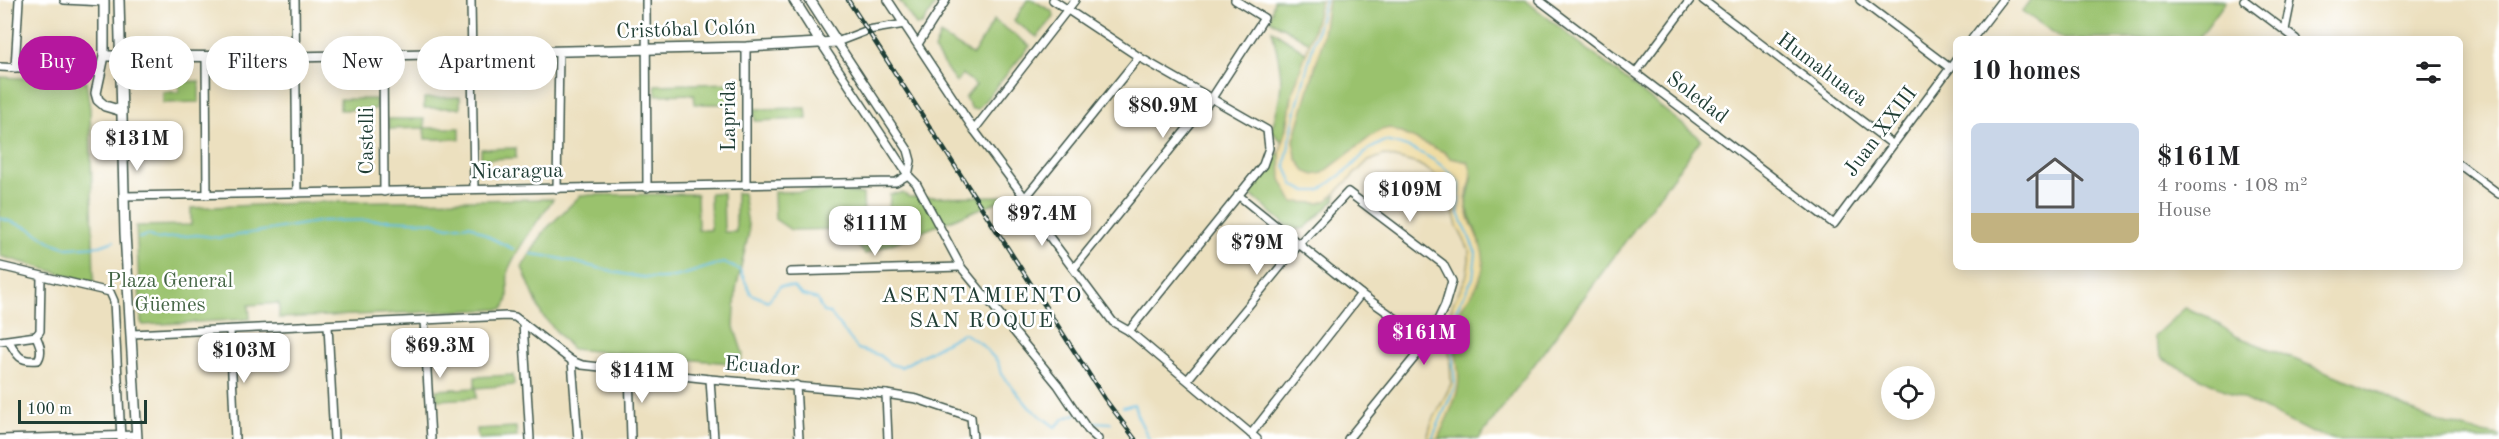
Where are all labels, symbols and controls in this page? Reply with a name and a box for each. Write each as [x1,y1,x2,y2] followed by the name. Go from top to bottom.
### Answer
[616,17,756,43] street label: Cristóbal Colón
[1773,29,1871,111] street label: Humahuaca
[18,36,97,90] chip: Buy
[109,36,194,90] chip: Rent
[206,36,309,90] chip: Filters
[321,36,405,90] chip: New
[417,36,557,90] chip: Apartment
[2412,56,2445,89] icon: filters
[1971,59,2080,85] text: 10 homes
[1662,68,1732,128] street label: Soledad
[719,81,740,151] street label: Laprida
[1841,83,1921,181] street label: Juan XXIII
[1114,88,1212,139] pin: $80.9M
[1128,97,1198,117] text: $80.9M
[357,107,378,175] street label: Castelli
[95,121,179,172] pin: $131M
[105,130,169,150] text: $131M
[2157,145,2240,171] text: $161M
[2019,147,2091,219] icon: home
[470,161,564,183] street label: Nicaragua
[1368,172,1452,223] pin: $109M
[2157,176,2307,196] text: 4 rooms · 108 m²
[1378,181,1442,201] text: $109M
[993,196,1091,247] pin: $97.4M
[2157,201,2211,221] text: House
[1007,205,1077,225] text: $97.4M
[833,206,917,257] pin: $111M
[843,215,907,235] text: $111M
[1221,225,1293,276] pin: $79M
[1231,234,1283,254] text: $79M
[107,271,233,316] park label: Plaza General Güemes
[881,285,1083,332] district label: ASENTAMIENTO SAN ROQUE
[1382,315,1466,366] pin: $161M
[1392,324,1456,344] text: $161M
[391,328,489,379] pin: $69.3M
[202,333,286,384] pin: $103M
[405,337,475,357] text: $69.3M
[212,342,276,362] text: $103M
[600,353,684,404] pin: $141M
[724,354,801,380] street label: Ecuador
[610,362,674,382] text: $141M
[1881,366,1935,420] map controls
[1881,366,1935,420] button: locate
[18,397,147,424] scale bar
[27,402,72,418] text: 100 m

